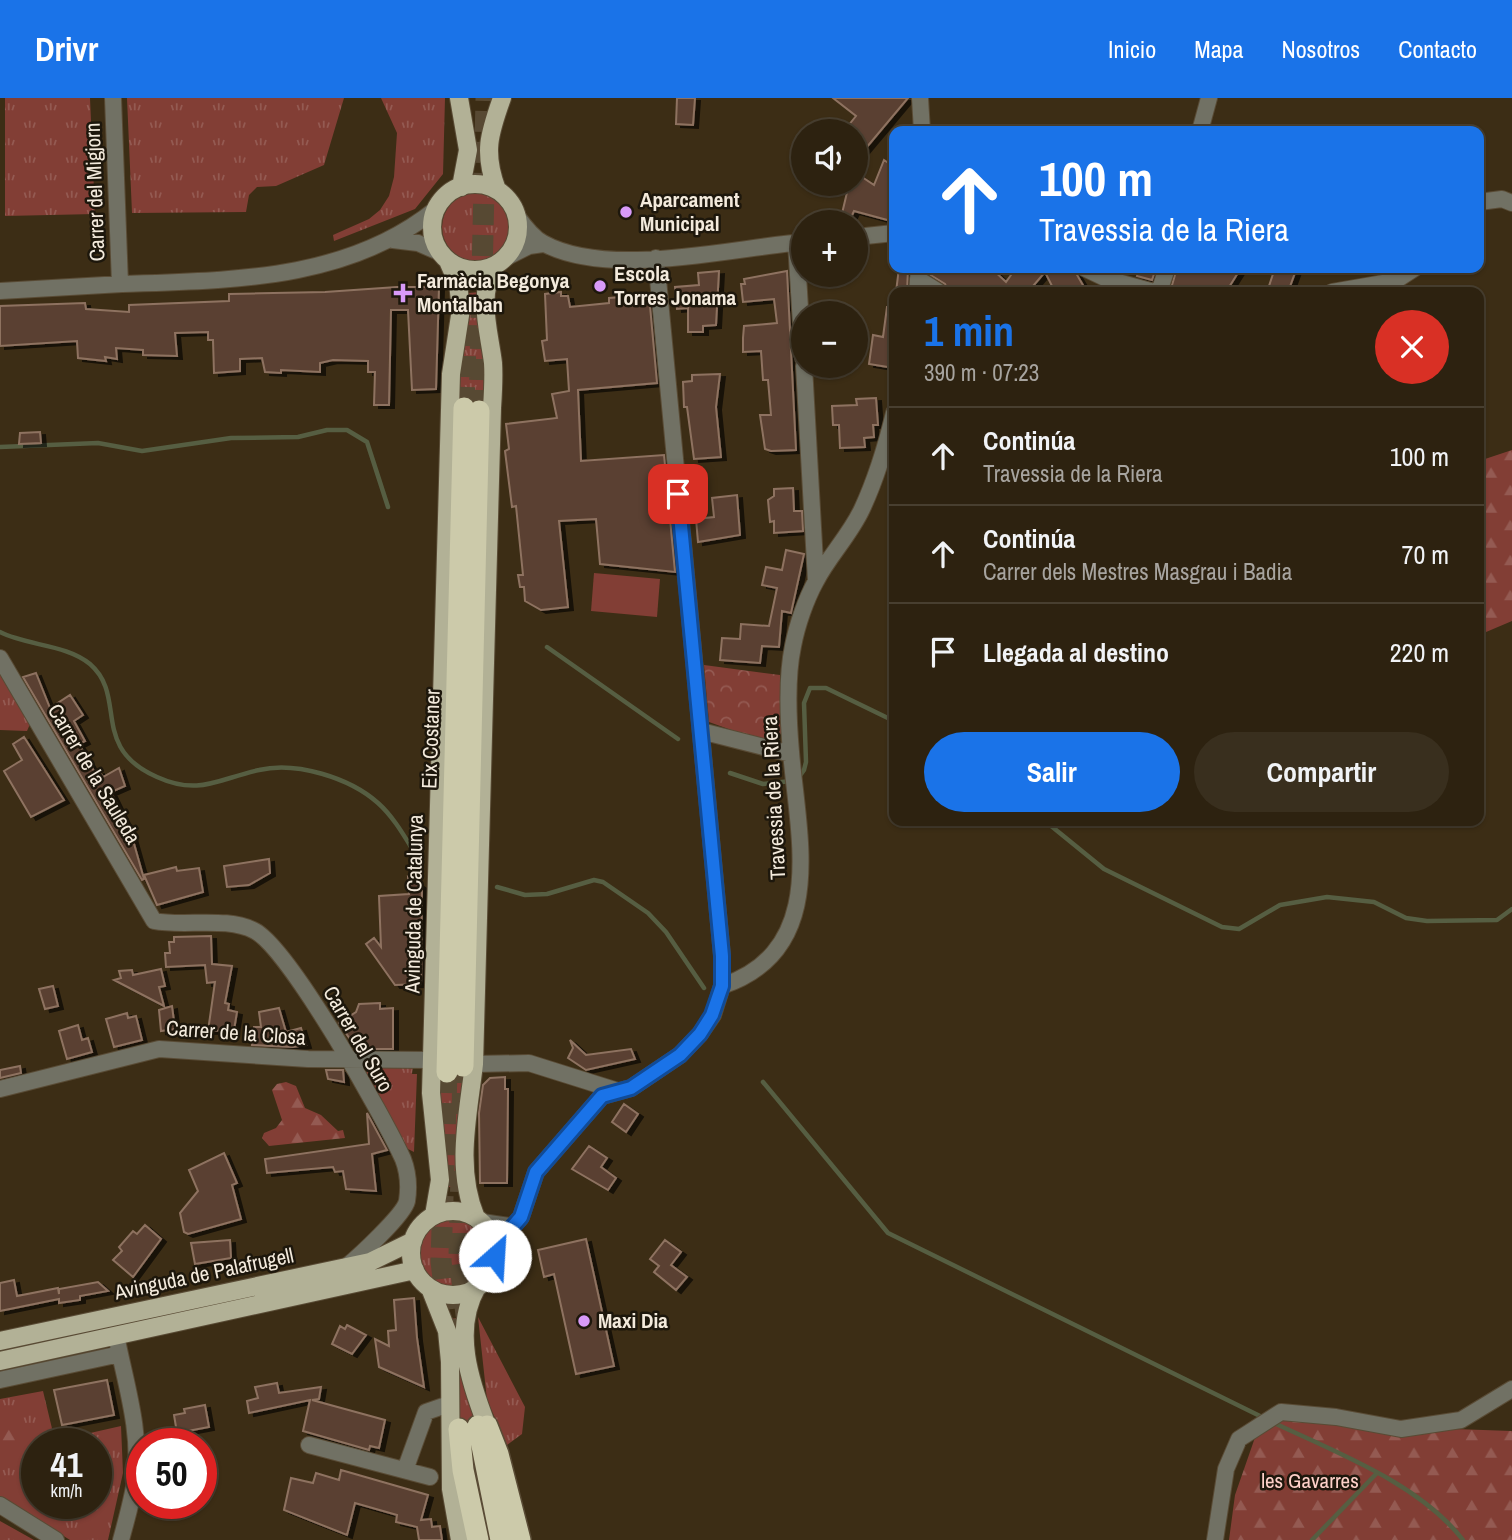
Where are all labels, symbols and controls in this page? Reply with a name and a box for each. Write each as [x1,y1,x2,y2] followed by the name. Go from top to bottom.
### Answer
[35,27,98,71] text: Drivr
[1108,33,1156,65] text: Inicio
[1194,33,1243,65] text: Mapa
[1281,33,1360,65] text: Nosotros
[1398,33,1477,65] text: Contacto
[791,119,868,378] map controls
[791,119,868,196] button: sound
[78,122,111,262] street label: Carrer del Migjorn
[1039,145,1153,211] text: 100 m
[924,154,1015,245] icon: ahead
[640,185,740,238] place label: Aparcament Municipal
[618,204,634,220] marker: Aparcament Municipal
[1039,208,1289,251] text: Travessia de la Riera
[791,210,868,287] button: +
[614,259,737,312] place label: Escola Torres Jonama
[417,266,570,319] place label: Farmàcia Begonya Montalban
[592,278,608,294] marker: Escola Torres Jonama
[395,285,411,301] marker: Farmàcia Begonya Montalban
[791,301,868,378] button: −
[924,303,1014,359] text: 1 min
[1375,310,1449,384] button: close
[924,357,1039,388] text: 390 m · 07:23
[983,423,1075,458] text: Continúa
[924,437,962,475] icon: ahead
[1390,439,1449,474] text: 100 m
[983,458,1163,489] text: Travessia de la Riera
[648,464,708,524] pin
[659,475,697,513] icon: arrive
[983,521,1075,556] text: Continúa
[924,535,962,573] icon: ahead
[1402,537,1449,572] text: 70 m
[983,556,1292,587] text: Carrer dels Mestres Masgrau i Badia
[924,633,962,671] icon: arrive
[983,635,1169,670] text: Llegada al destino
[1390,635,1449,670] text: 220 m
[414,688,447,789] street label: Eix Costaner
[41,698,148,850] street label: Carrer de la Sauleda
[755,715,792,881] street label: Travessia de la Riera
[924,732,1180,812] button: Salir
[1194,732,1449,812] button: Compartir
[397,814,430,995] street label: Avinguda de Catalunya
[316,981,400,1097] street label: Carrer del Suro
[165,1013,307,1052] street label: Carrer de la Closa
[458,1219,532,1293] position arrow
[111,1240,296,1307] street label: Avinguda de Palafrugell
[598,1306,668,1335] place label: Maxi Dia
[576,1313,592,1329] marker: Maxi Dia
[126,1428,217,1519] speed limit sign: 50
[51,1441,82,1488] text: 41
[1261,1466,1359,1495] park label: les Gavarres
[51,1478,83,1503] text: km/h

